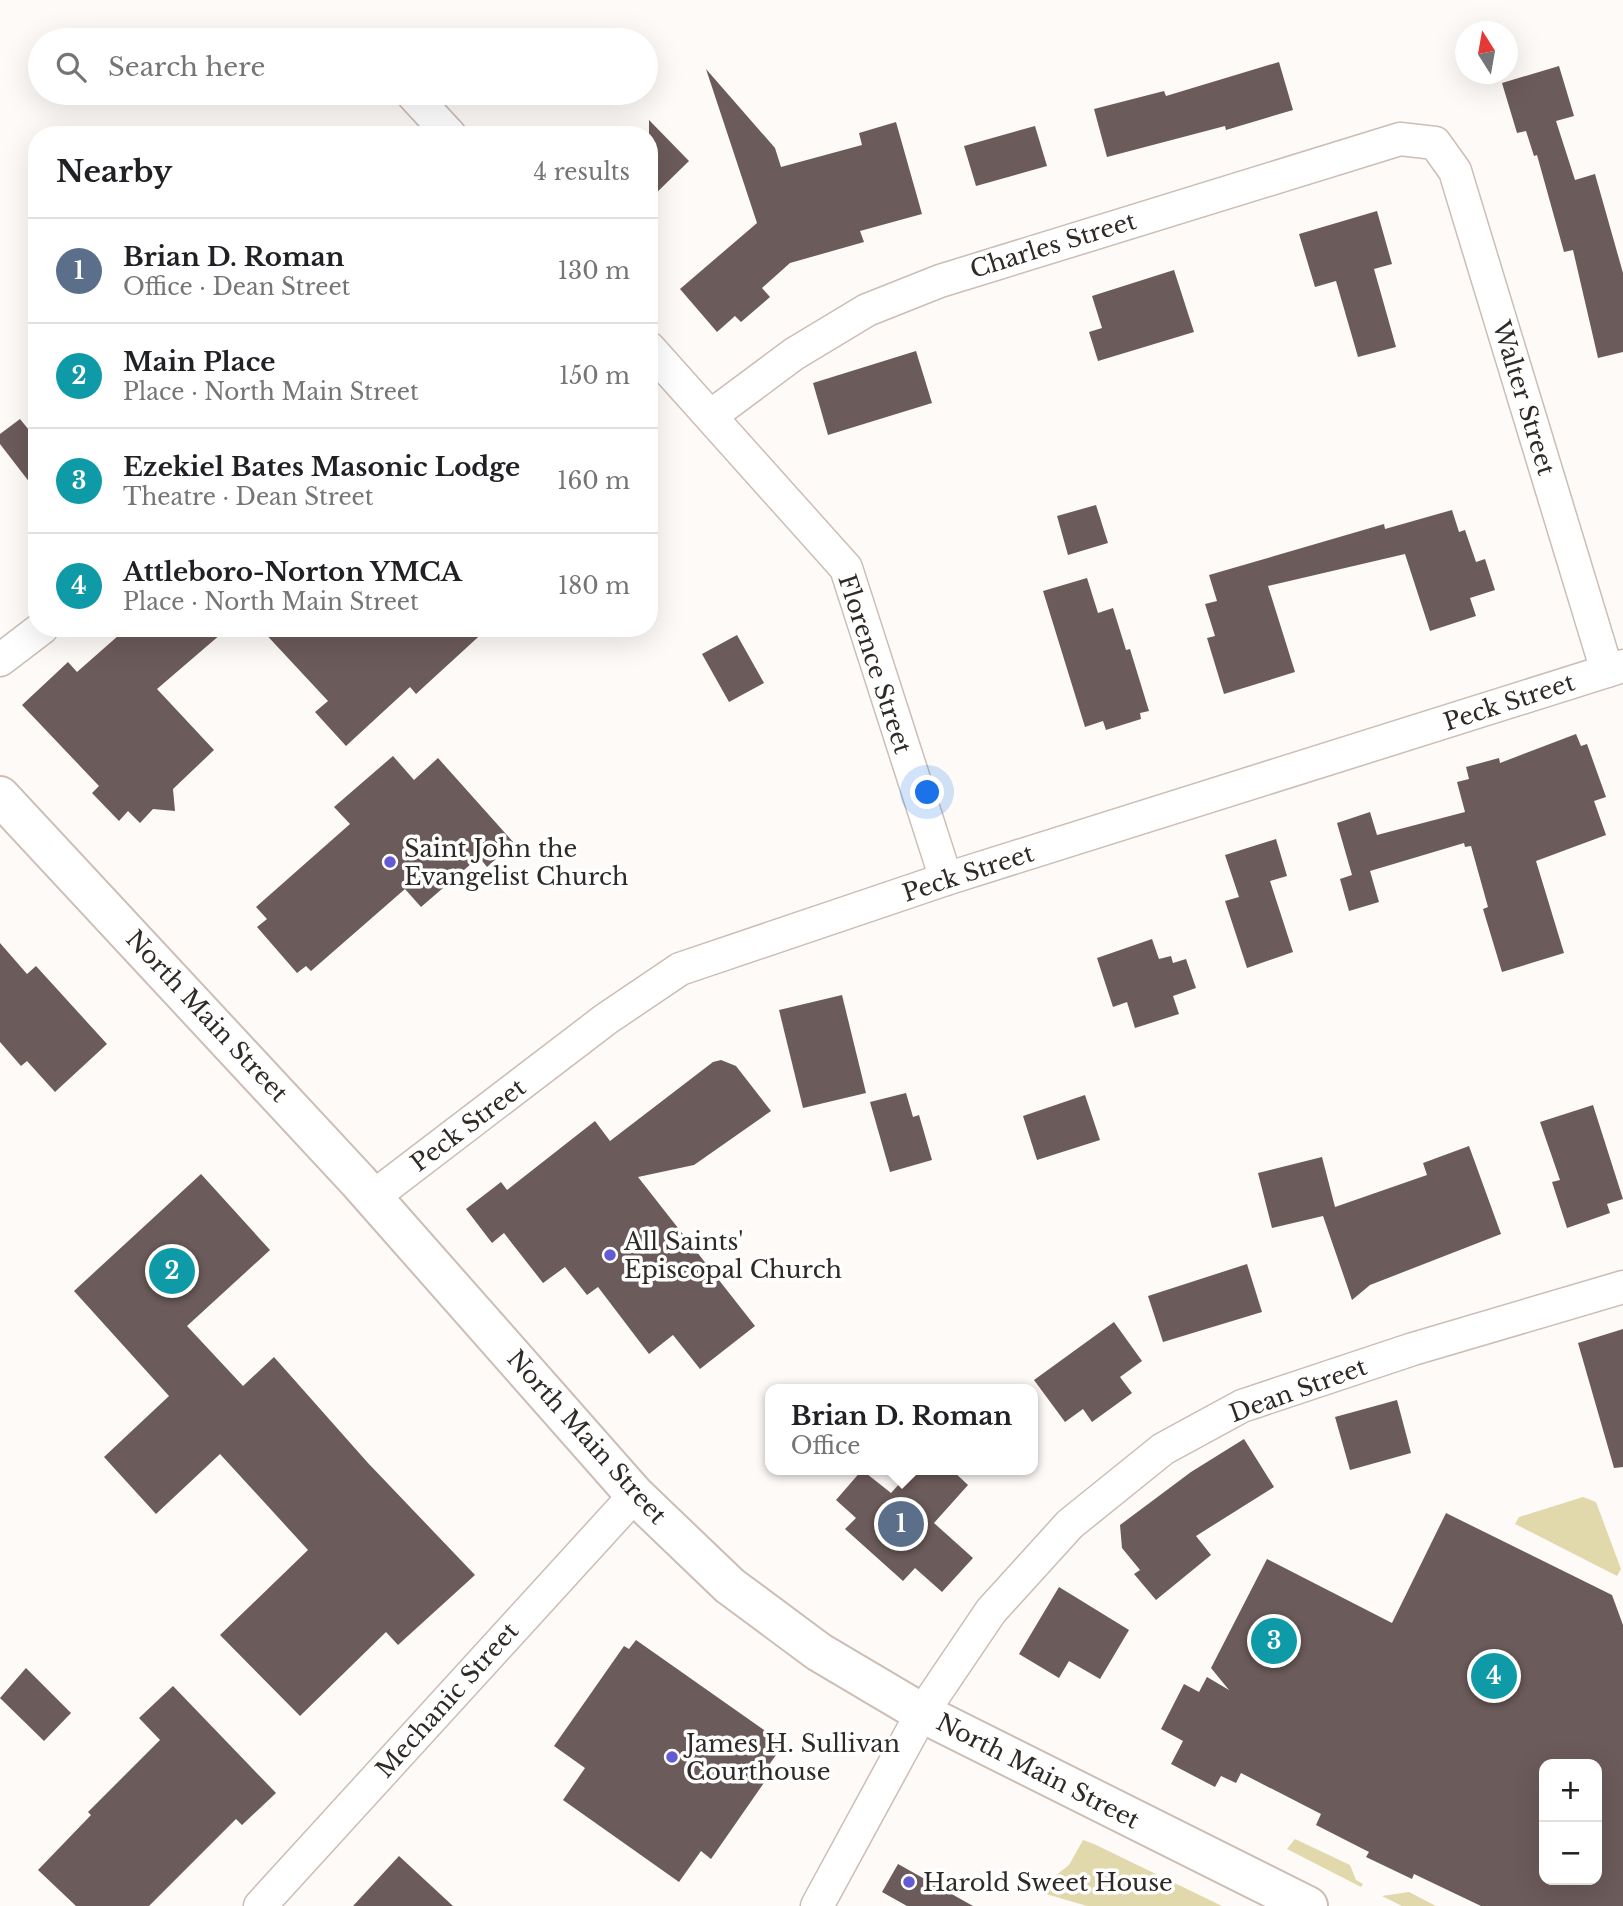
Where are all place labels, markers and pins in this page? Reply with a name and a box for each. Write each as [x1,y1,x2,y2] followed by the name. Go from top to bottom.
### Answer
[404,834,628,891] place label: Saint John the Evangelist Church
[382,854,398,870] marker: Saint John the Evangelist Church
[623,1227,842,1284] place label: All Saints' Episcopal Church
[149,1245,195,1297] pin: 2
[602,1247,618,1263] marker: All Saints' Episcopal Church
[878,1498,924,1550] pin: 1
[1251,1615,1297,1667] pin: 3
[1471,1650,1517,1702] pin: 4
[683,1729,900,1786] place label: James H. Sullivan Courthouse
[664,1749,680,1765] marker: James H. Sullivan Courthouse
[923,1868,1173,1897] place label: Harold Sweet House
[901,1874,917,1890] marker: Harold Sweet House

